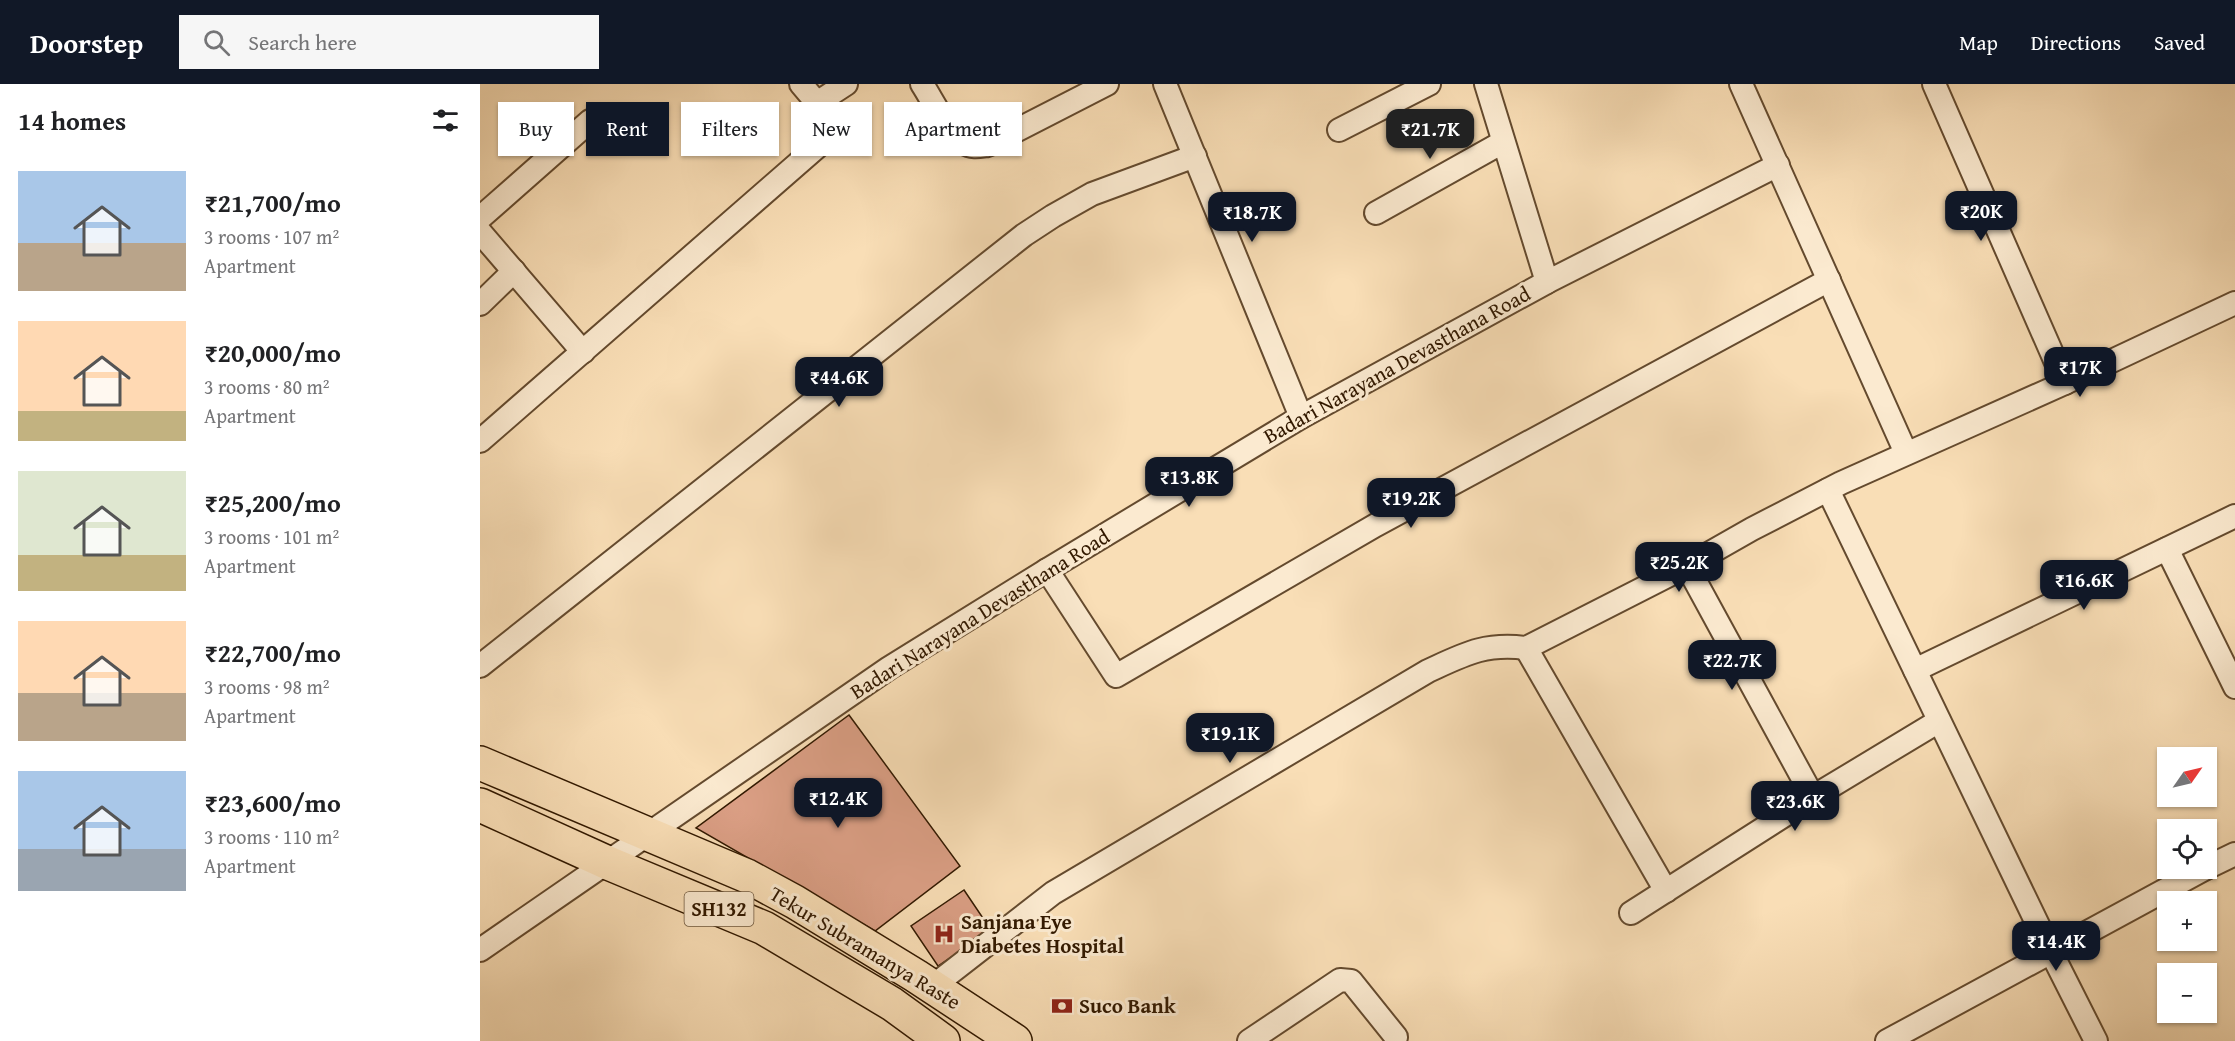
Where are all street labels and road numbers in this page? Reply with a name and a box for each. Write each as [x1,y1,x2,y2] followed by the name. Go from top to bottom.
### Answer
[1258,278,1537,451] street label: Badari Narayana Devasthana Road
[844,520,1116,706] street label: Badari Narayana Devasthana Road
[764,878,967,1017] street label: Tekur Subramanya Raste
[684,892,754,926] road number: SH132

